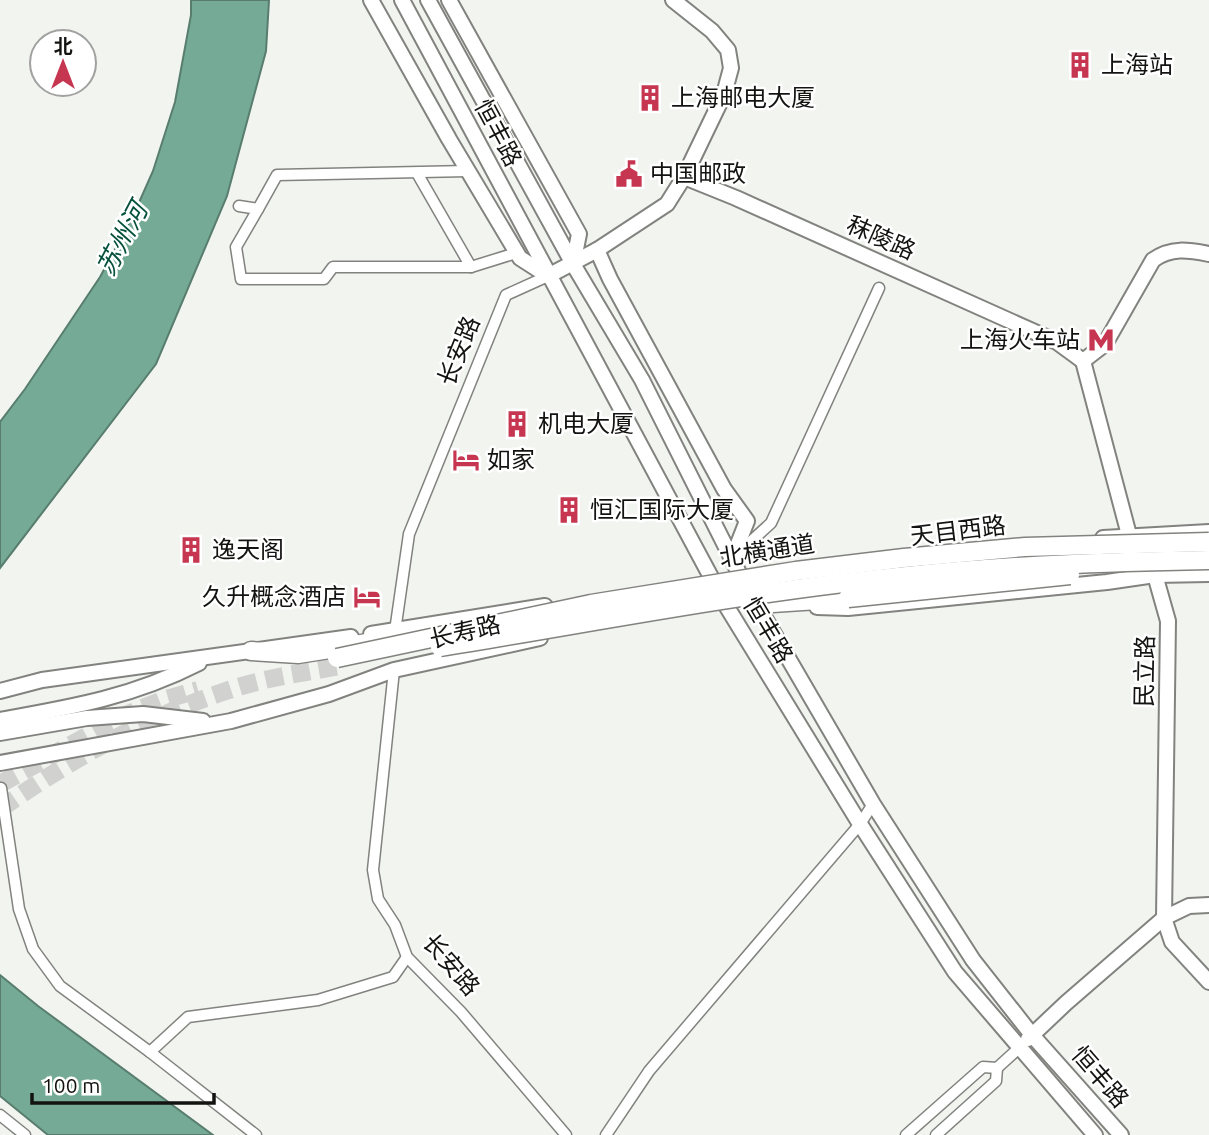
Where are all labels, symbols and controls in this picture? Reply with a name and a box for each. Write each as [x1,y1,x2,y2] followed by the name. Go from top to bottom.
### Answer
[28,28,98,98] north arrow
[53,35,73,57] text: 北
[1065,50,1095,80] building icon: 上海站
[1101,51,1173,78] place label: 上海站
[635,83,665,113] building icon: 上海邮电大厦
[671,84,815,111] place label: 上海邮电大厦
[470,95,527,171] street label: 恒丰路
[614,159,644,189] public building icon: 中国邮政
[650,160,746,187] place label: 中国邮政
[90,193,155,280] water label: 苏州河
[843,211,920,265] street label: 秣陵路
[433,312,485,389] street label: 长安路
[1086,325,1116,355] metro station icon: 上海火车站
[960,326,1080,353] place label: 上海火车站
[502,409,532,439] building icon: 机电大厦
[538,410,634,437] place label: 机电大厦
[451,445,481,475] hotel icon: 如家
[487,446,535,473] place label: 如家
[554,495,584,525] building icon: 恒汇国际大厦
[590,496,734,523] place label: 恒汇国际大厦
[909,511,1007,550] street label: 天目西路
[717,530,816,571] street label: 北横通道
[176,535,206,565] building icon: 逸天阁
[212,536,284,563] place label: 逸天阁
[352,582,382,612] hotel icon: 久升概念酒店
[202,583,346,610] place label: 久升概念酒店
[738,592,799,668] street label: 恒丰路
[427,610,503,653] street label: 长寿路
[1130,635,1159,707] street label: 民立路
[418,929,485,1001] street label: 长安路
[1067,1041,1134,1113] street label: 恒丰路
[32,1062,214,1106] scale bar
[42,1073,100,1097] text: 100 m

